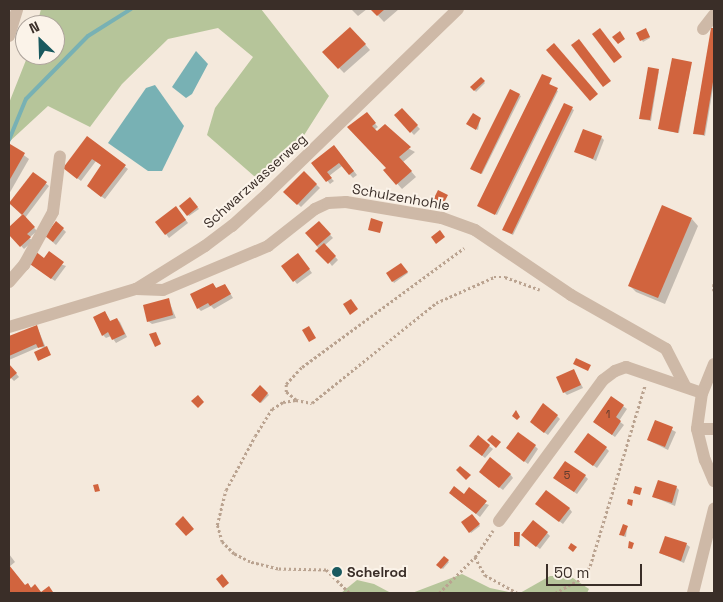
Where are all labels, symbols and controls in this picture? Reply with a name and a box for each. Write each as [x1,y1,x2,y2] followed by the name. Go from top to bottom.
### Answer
[15,15,65,65] north arrow
[26,17,42,37] text: N
[200,130,310,232] street label: Schwarzwasserweg
[351,180,451,214] street label: Schulzenhohle
[606,407,610,421] house number: 1
[564,468,570,482] house number: 5
[548,554,644,586] scale bar
[554,563,589,582] text: 50 m
[347,564,407,580] place label: Schelrod
[331,566,343,578] marker: Schelrod

